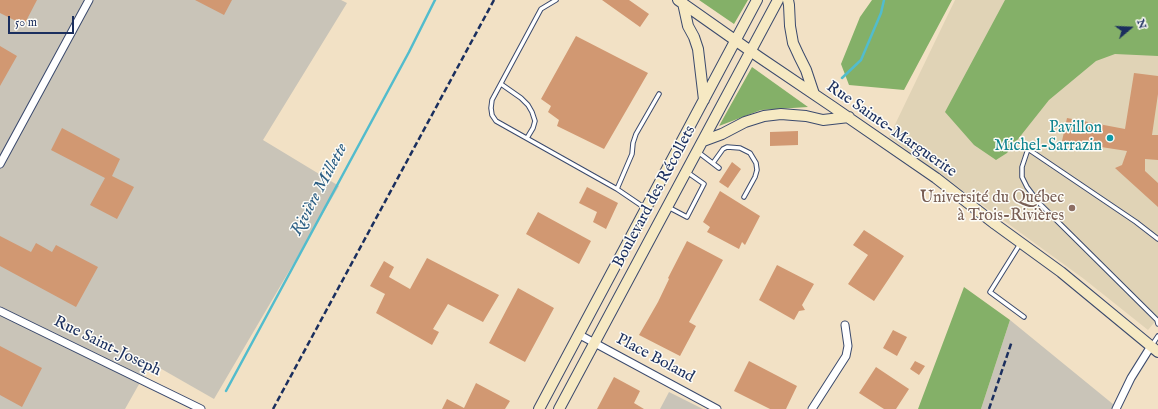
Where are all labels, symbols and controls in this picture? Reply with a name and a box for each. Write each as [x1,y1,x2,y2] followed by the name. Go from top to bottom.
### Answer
[10,8,76,34] scale bar
[1110,8,1150,48] north arrow
[15,15,37,30] text: 50 m
[1133,17,1150,31] text: N
[822,78,960,182] street label: Rue Sainte-Marguerite
[994,119,1102,157] place label: Pavillon Michel-Sarrazin
[609,123,701,271] street label: Boulevard des Récollets
[1105,133,1115,143] marker: Pavillon Michel-Sarrazin
[287,140,353,240] water label: Rivière Millette
[920,189,1064,227] place label: Université du Québec à Trois-Rivières
[1067,203,1077,213] marker: Université du Québec à Trois-Rivières
[50,313,164,381] street label: Rue Saint-Joseph
[613,330,697,388] street label: Place Boland

